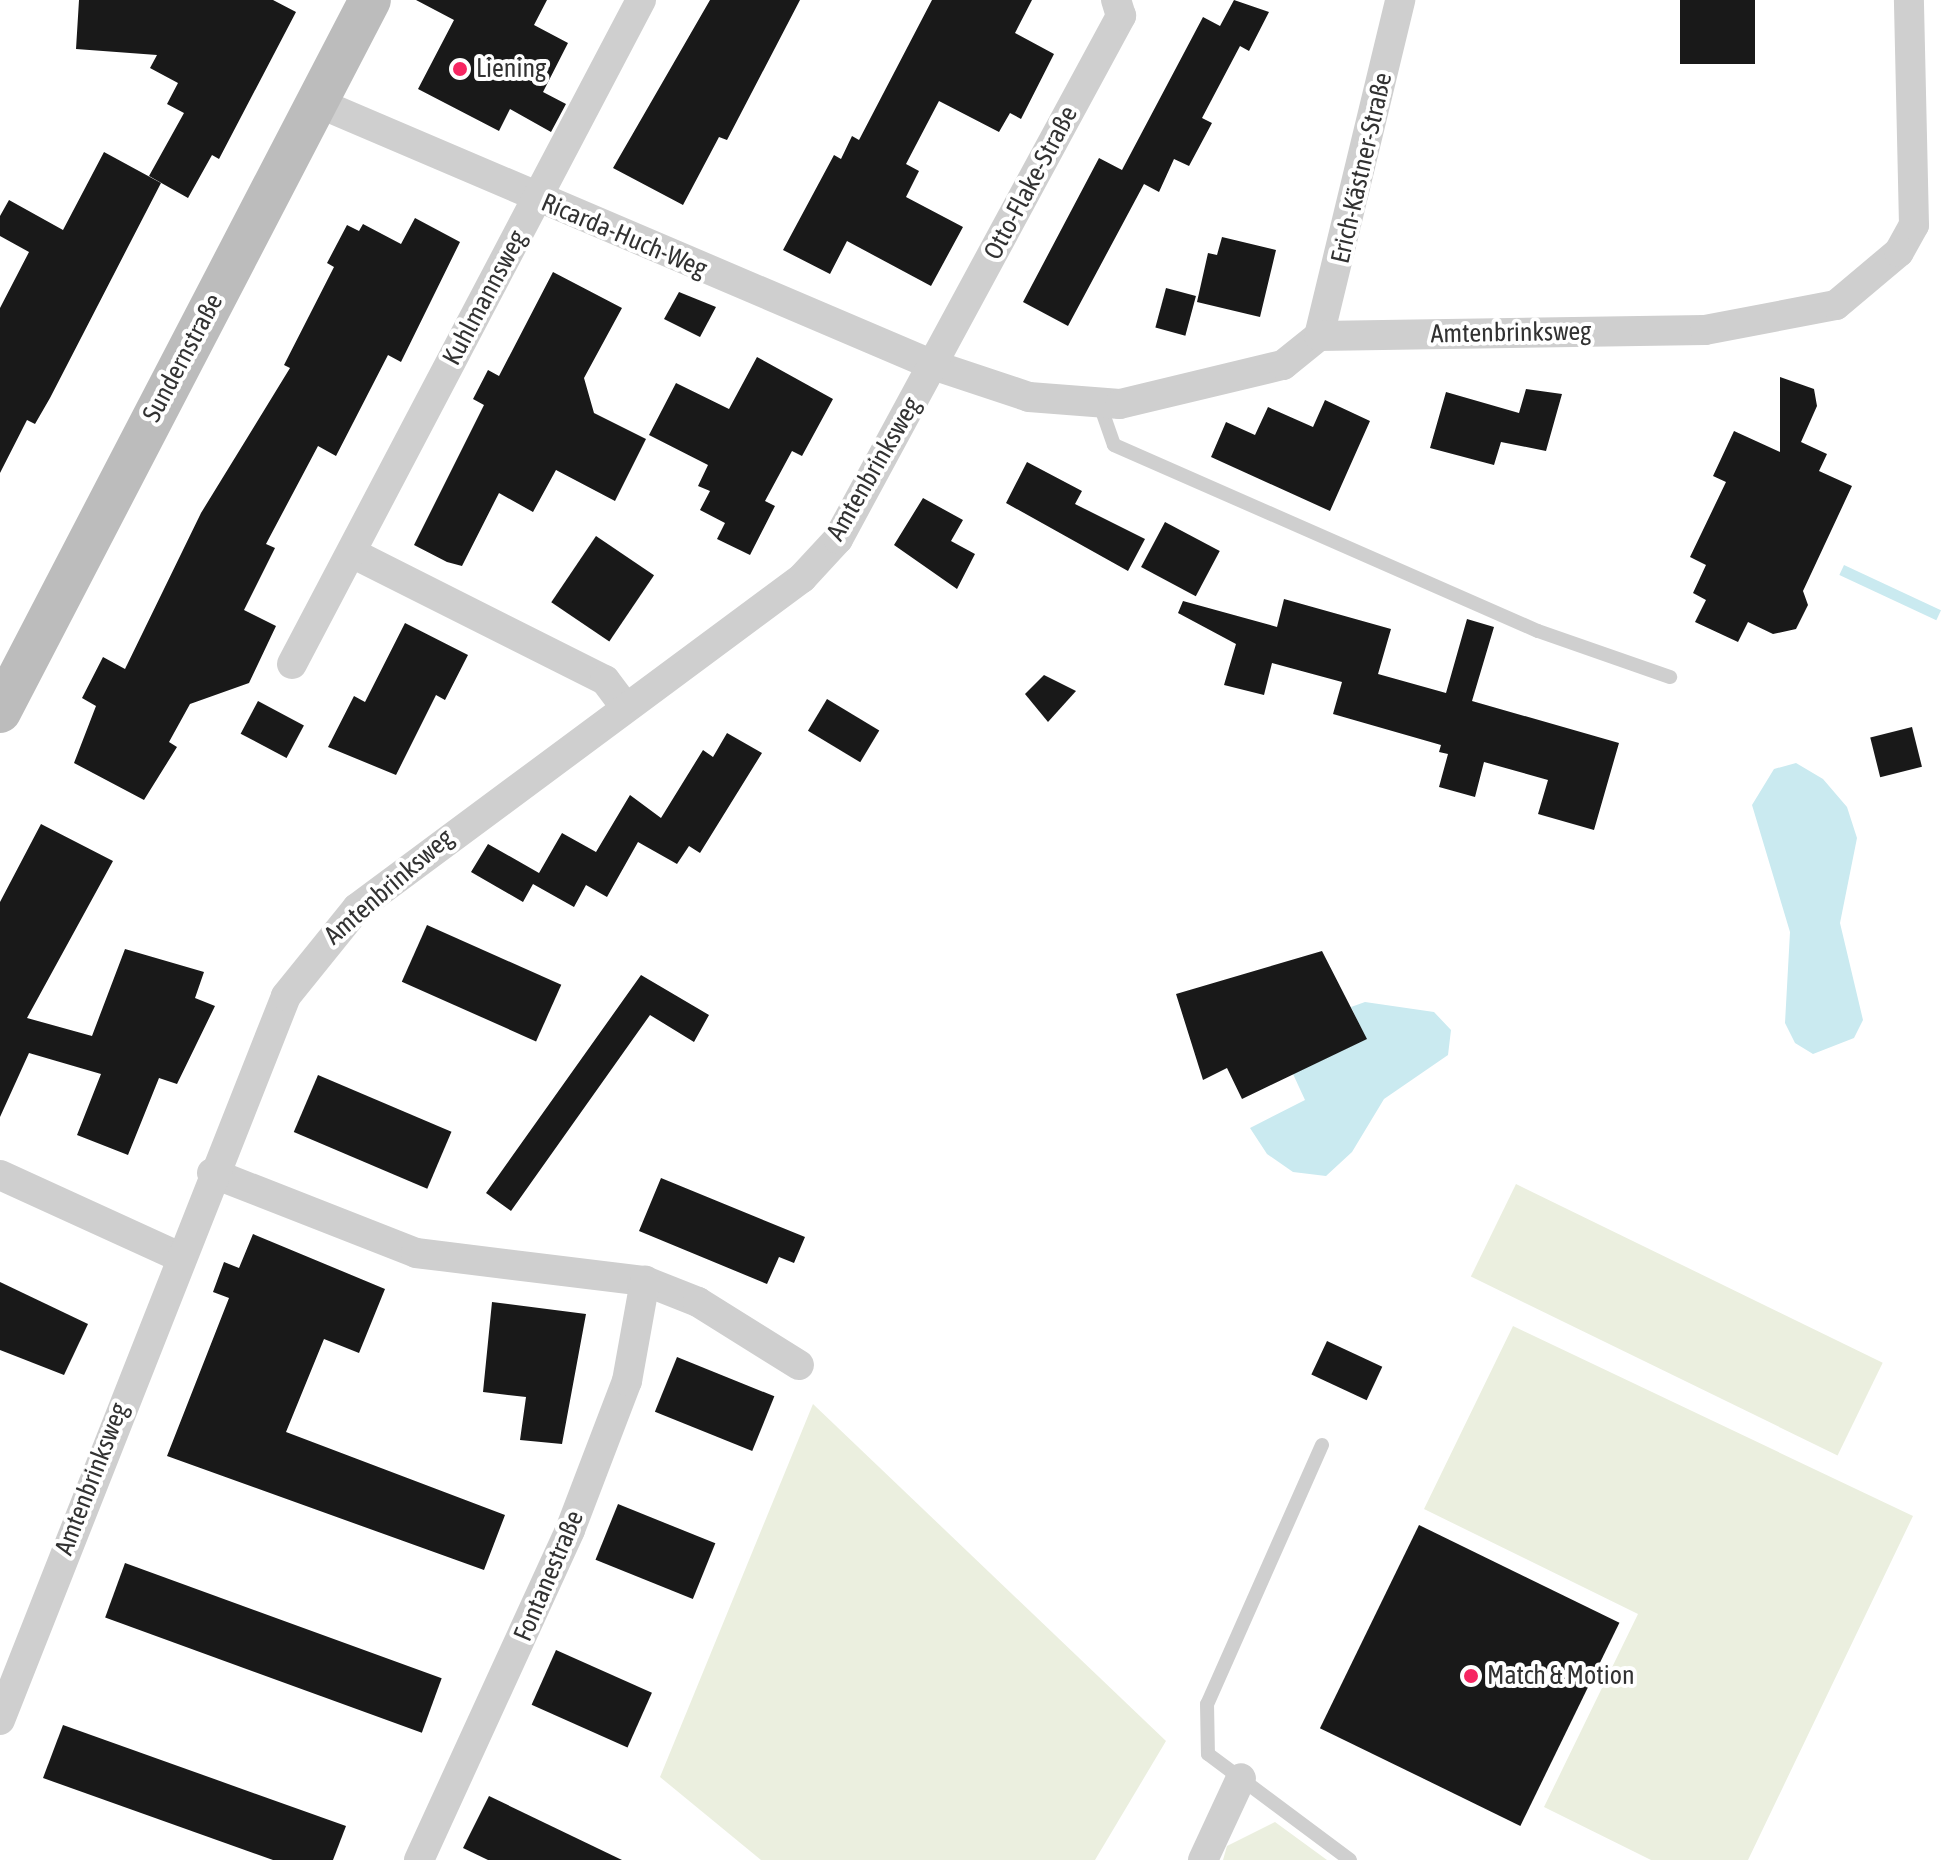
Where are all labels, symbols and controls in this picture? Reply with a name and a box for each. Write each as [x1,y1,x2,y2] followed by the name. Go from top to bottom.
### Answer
[476,53,546,85] place label: Liening
[451,60,469,78] marker: Liening
[1325,70,1399,266] street label: Erich-Kästner-Straße
[978,101,1084,265] street label: Otto-Flake-Straße
[537,187,711,285] street label: Ricarda-Huch-Weg
[436,225,534,371] street label: Kuhlmannsweg
[136,289,230,427] street label: Sundernstraße
[1430,316,1592,350] street label: Amtenbrinksweg
[820,392,928,546] street label: Amtenbrinksweg
[318,823,460,951] street label: Amtenbrinksweg
[49,1398,135,1560] street label: Amtenbrinksweg
[508,1506,590,1646] street label: Fontanestraße
[1487,1660,1635,1692] place label: Match & Motion
[1462,1667,1480,1685] marker: Match & Motion

